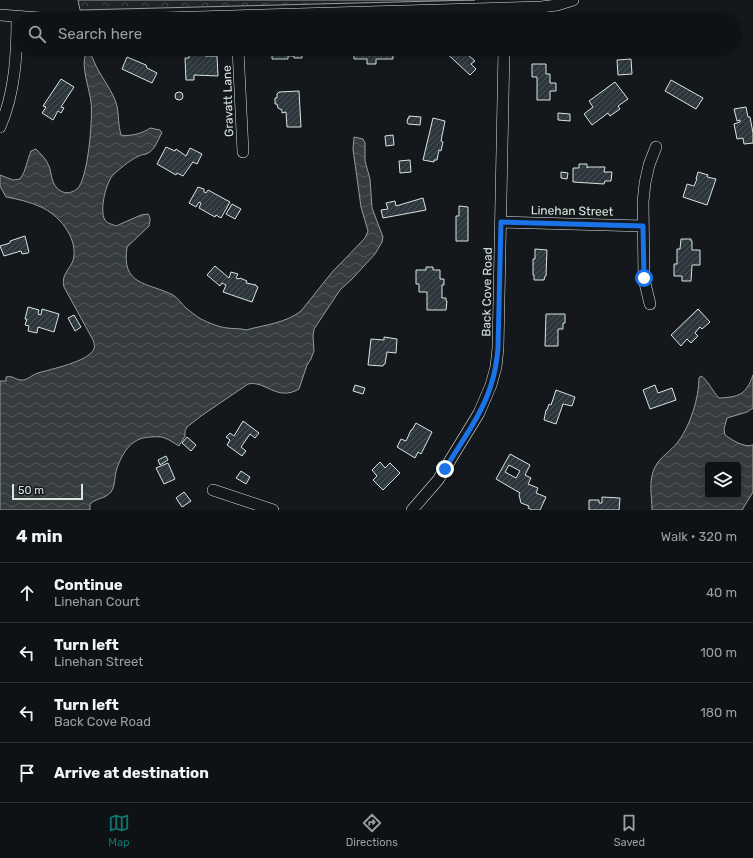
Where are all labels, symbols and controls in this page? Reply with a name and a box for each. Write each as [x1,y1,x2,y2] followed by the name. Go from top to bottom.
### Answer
[12,12,741,56] search box
[26,23,48,45] icon: search
[58,25,142,43] text: Search here
[220,65,236,137] street label: Gravatt Lane
[531,203,614,219] street label: Linehan Street
[479,247,495,337] street label: Back Cove Road
[635,269,653,287] route start
[436,460,454,478] route end
[705,462,741,498] map controls
[705,462,741,498] button: layers
[12,482,83,501] scale bar
[18,484,44,497] text: 50 m
[16,526,63,546] text: 4 min
[661,529,737,544] text: Walk · 320 m
[54,576,123,594] text: Continue
[16,582,38,604] icon: ahead
[706,585,737,600] text: 40 m
[54,594,140,609] text: Linehan Court
[54,636,119,654] text: Turn left
[16,642,38,664] icon: left
[700,645,737,660] text: 100 m
[54,654,143,669] text: Linehan Street
[54,696,119,714] text: Turn left
[16,702,38,724] icon: left
[700,705,737,720] text: 180 m
[54,714,151,729] text: Back Cove Road
[16,762,38,784] icon: arrive
[54,764,209,782] text: Arrive at destination
[108,812,130,849] tab: Map
[346,812,398,849] tab: Directions
[614,812,645,849] tab: Saved

